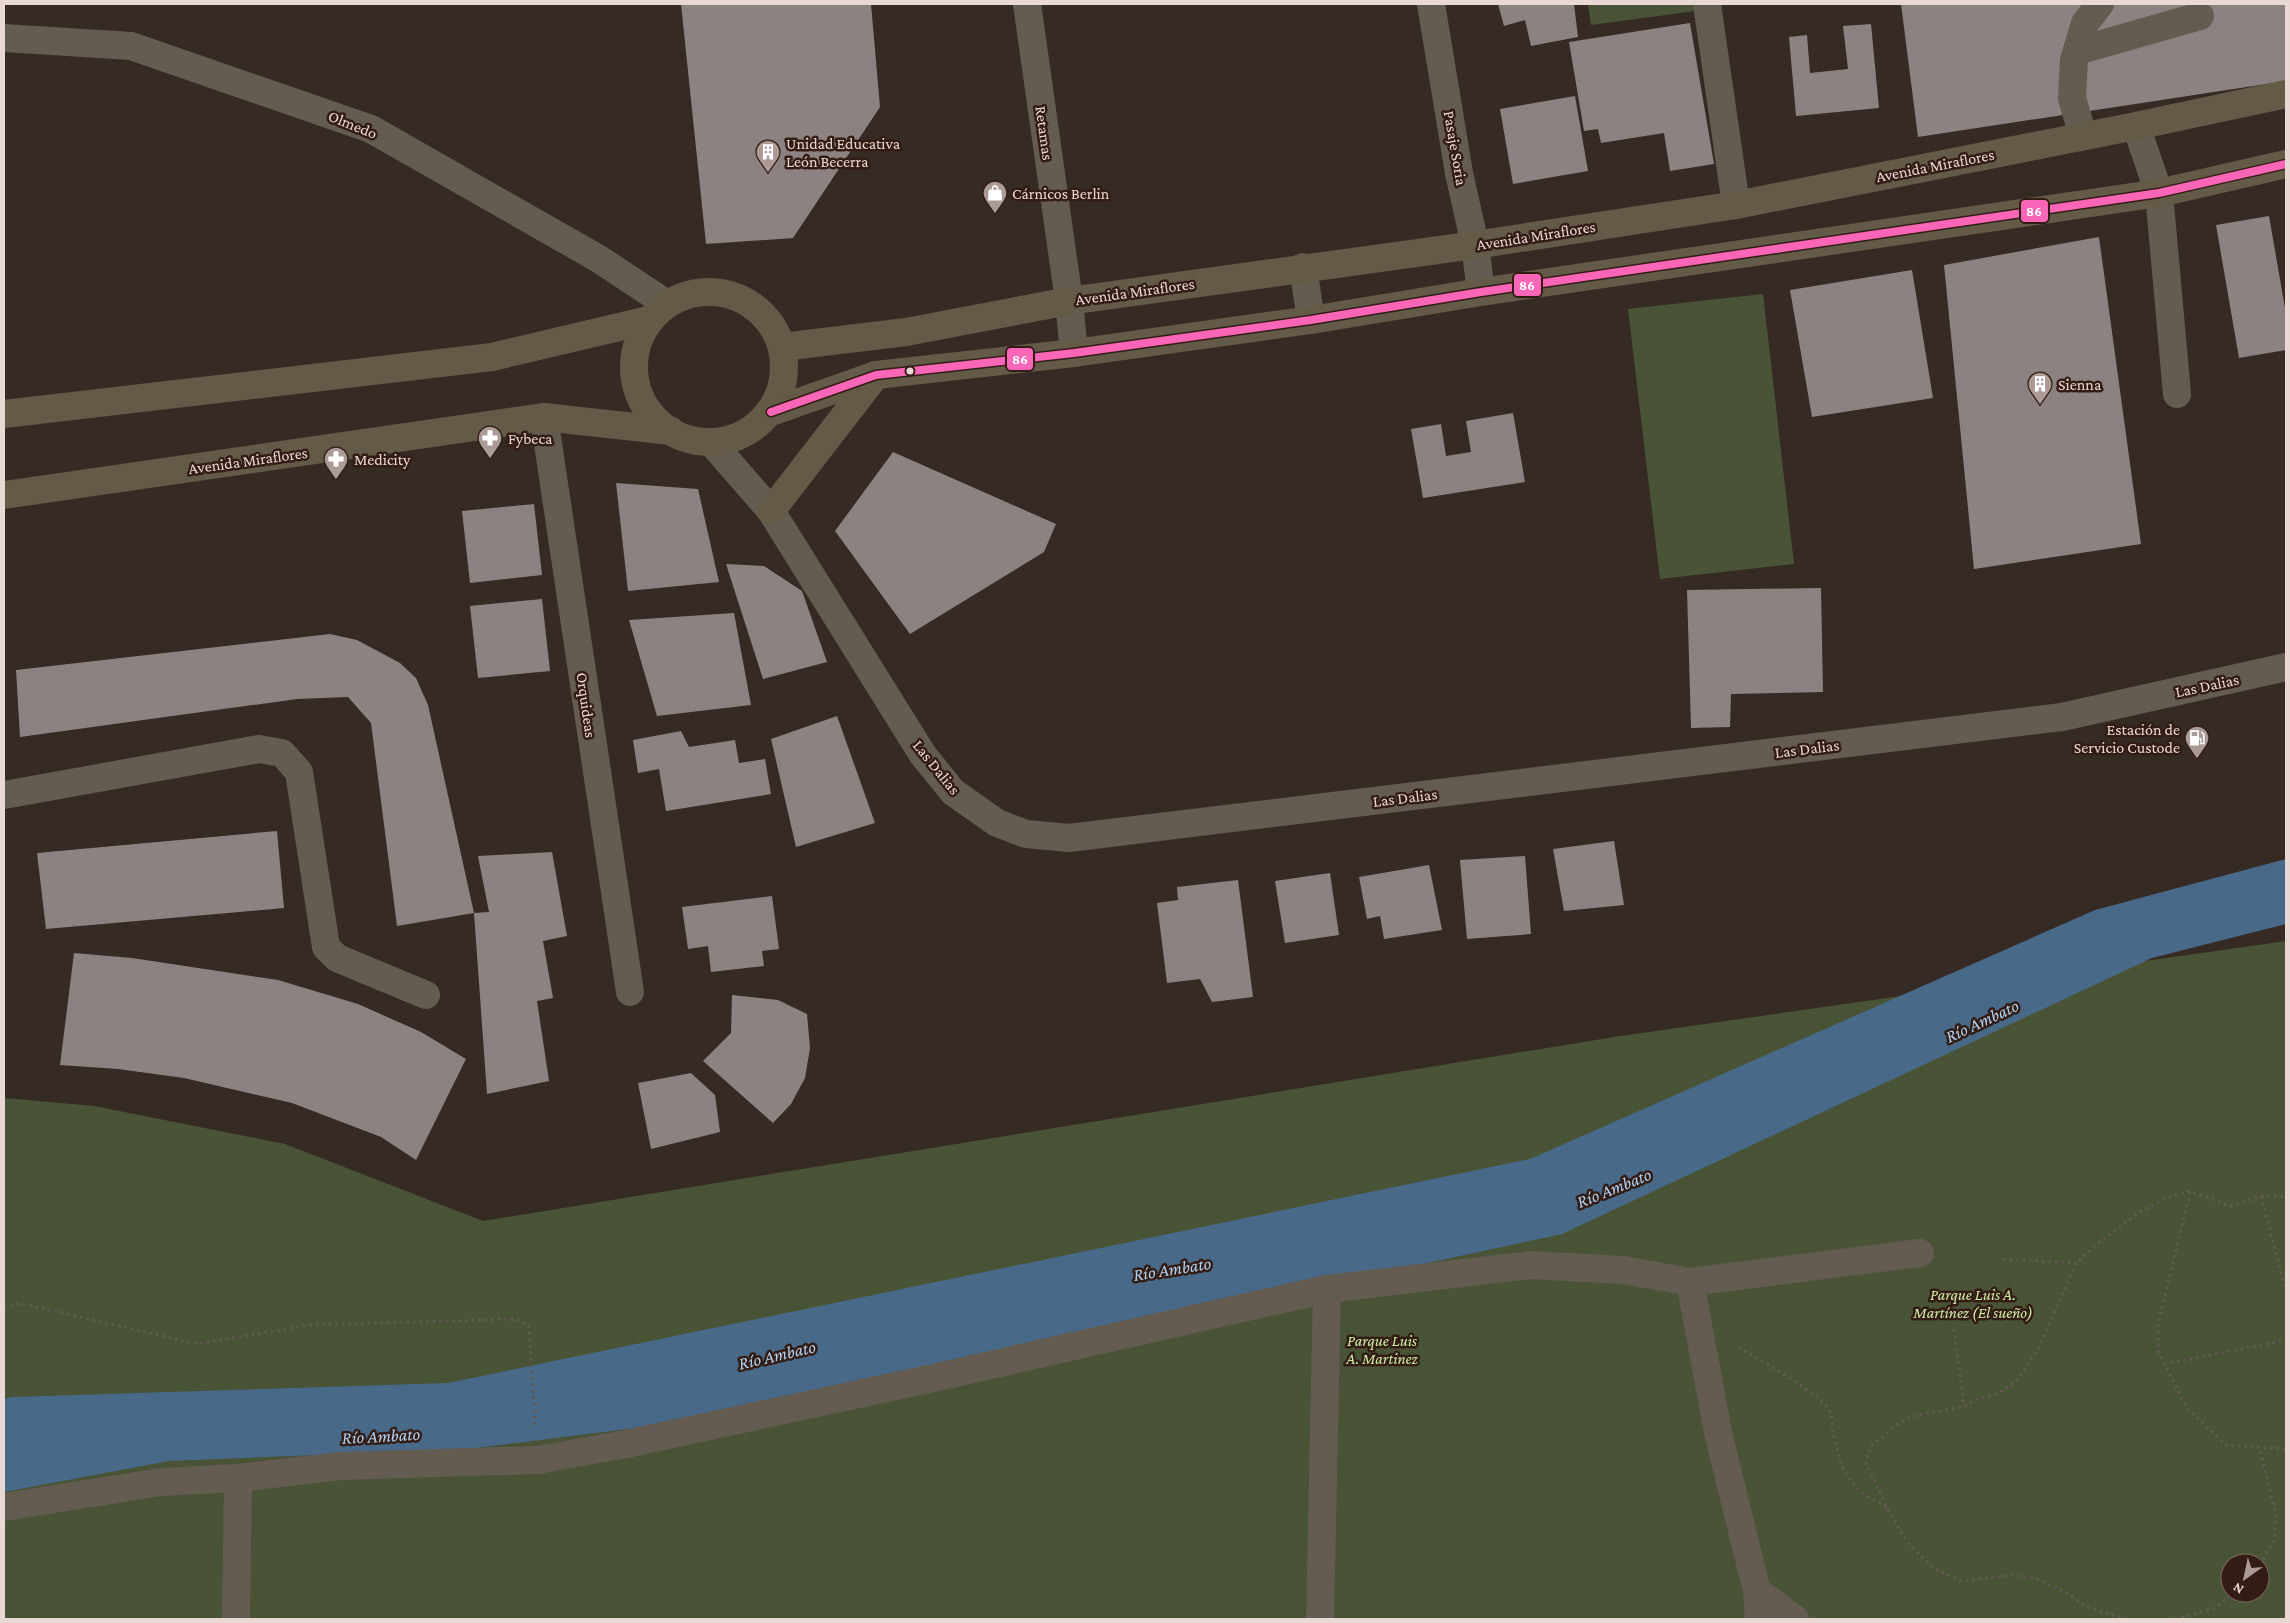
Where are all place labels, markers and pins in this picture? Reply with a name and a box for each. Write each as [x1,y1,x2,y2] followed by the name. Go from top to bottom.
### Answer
[786,135,901,170] place label: Unidad Educativa León Becerra
[755,139,781,173] building icon: Unidad Educativa León Becerra
[982,180,1008,214] shop icon: Cárnicos Berlin
[1012,185,1110,202] place label: Cárnicos Berlin
[905,366,915,376] unlabelled marker
[2027,371,2053,405] building icon: Sienna
[2058,376,2102,393] place label: Sienna
[477,425,503,459] pharmacy icon: Fybeca
[508,430,553,448] place label: Fybeca
[323,446,349,480] pharmacy icon: Medicity
[354,451,411,469] place label: Medicity
[2074,721,2180,756] place label: Estación de Servicio Custode
[2184,725,2210,759] fuel station icon: Estación de Servicio Custode

